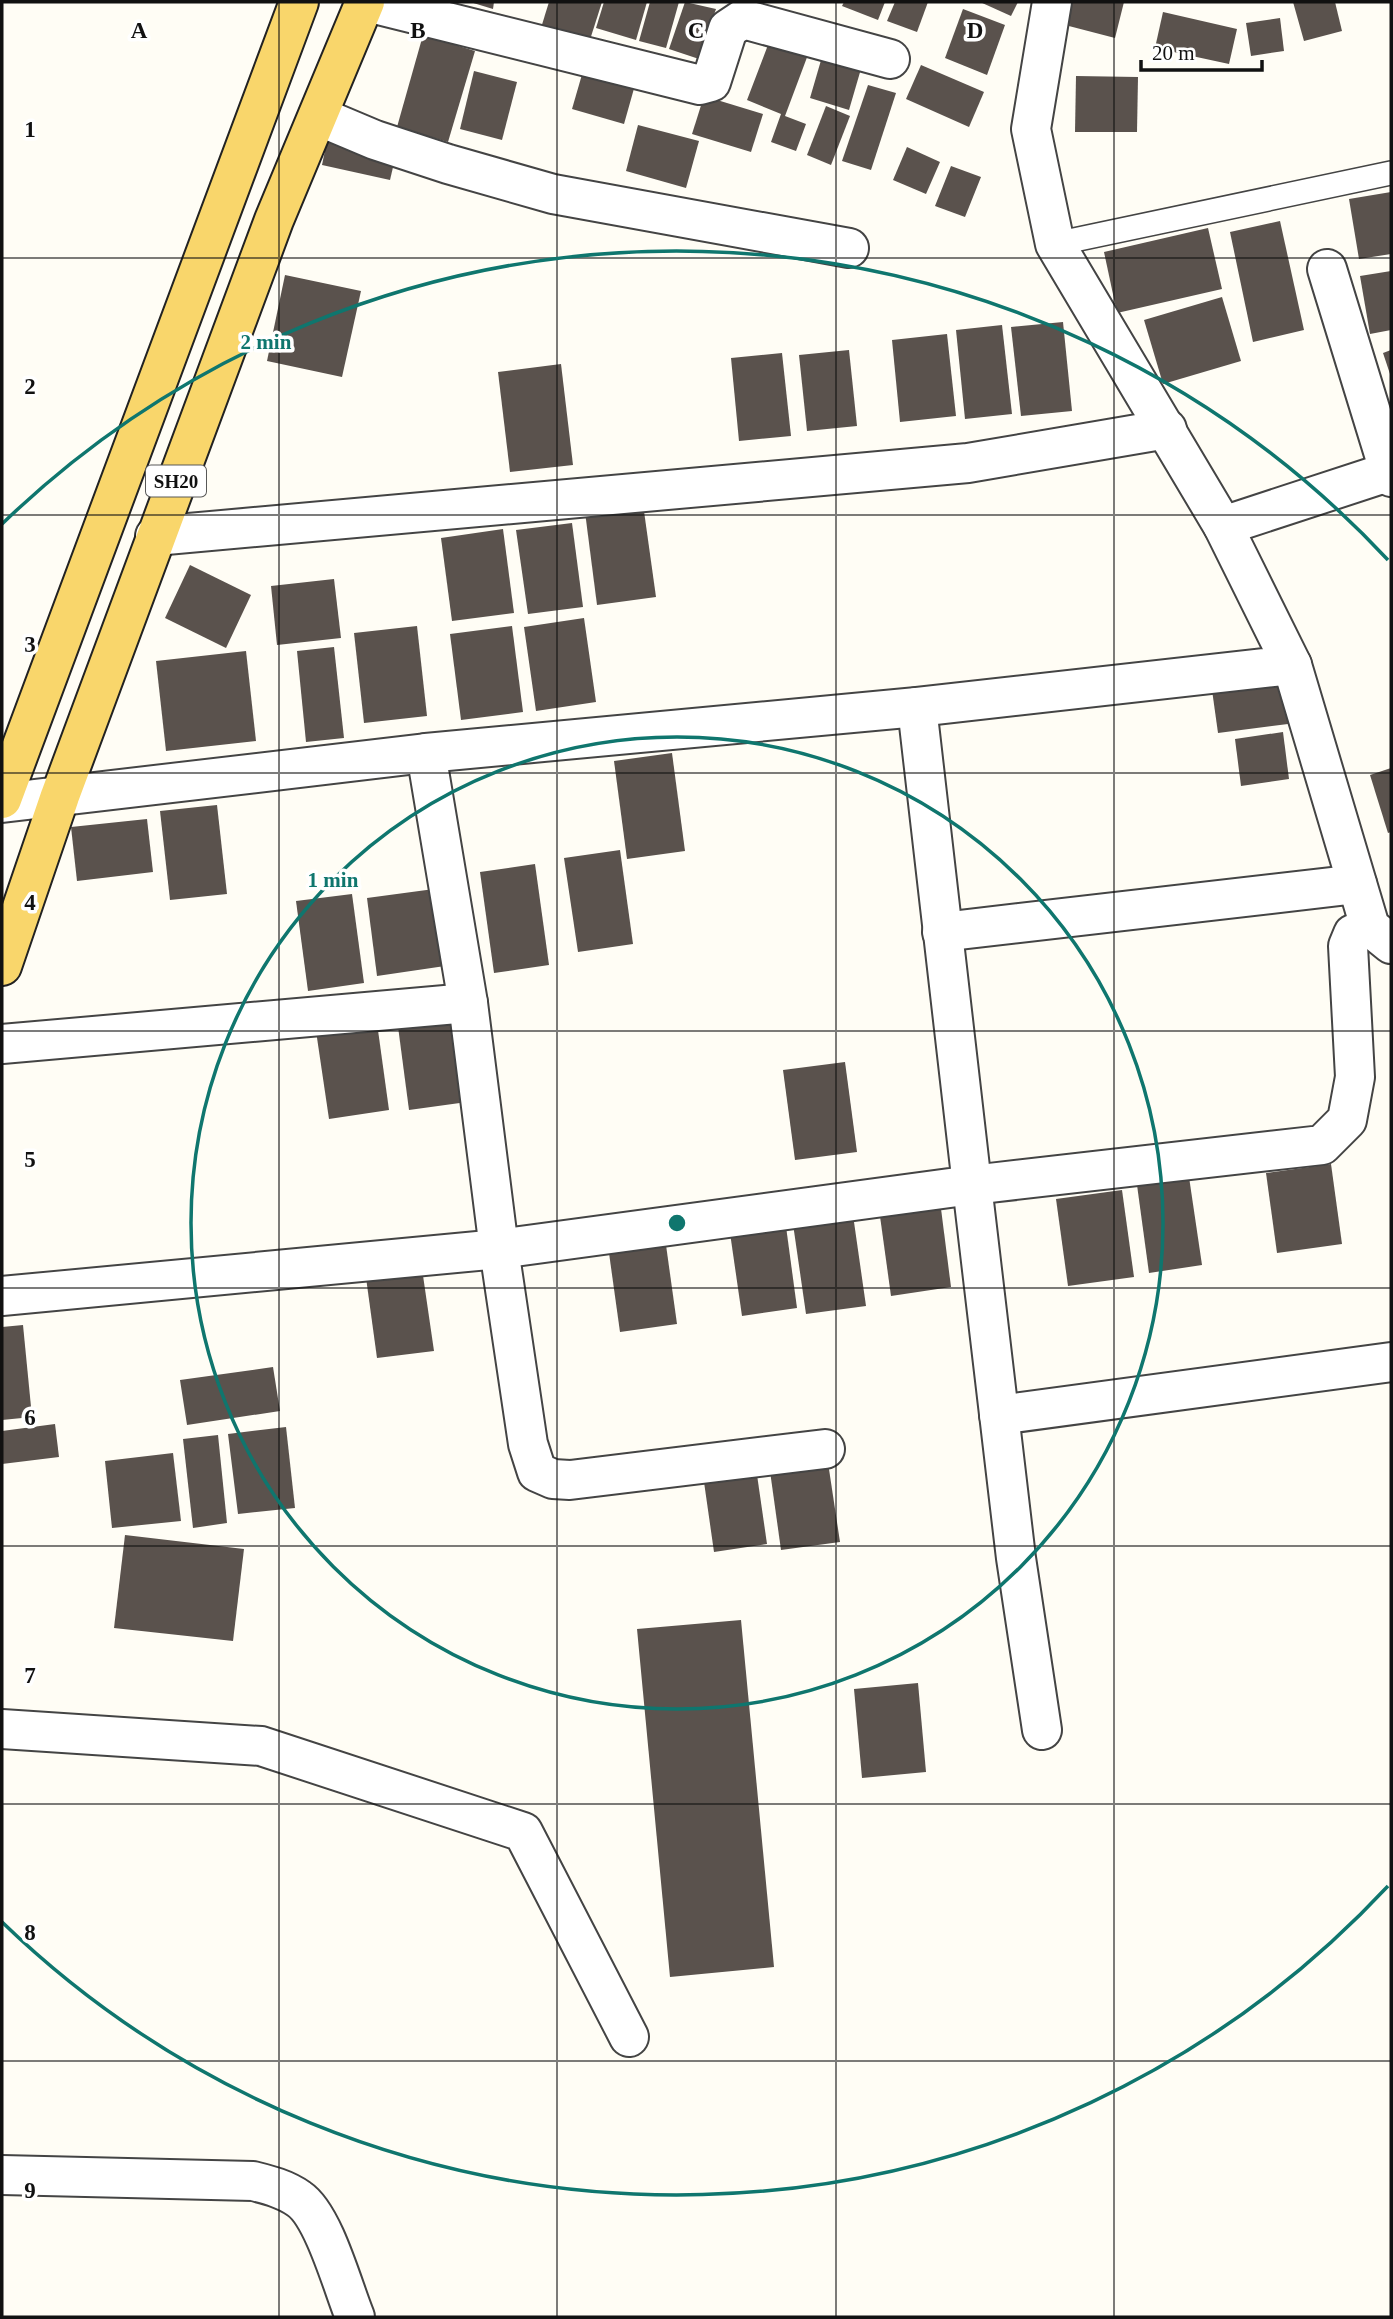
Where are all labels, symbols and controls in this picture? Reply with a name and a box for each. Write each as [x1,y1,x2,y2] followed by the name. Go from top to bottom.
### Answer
[131,18,148,43] text: A
[410,18,426,43] text: B
[688,18,704,43] text: C
[967,18,983,43] text: D
[1141,28,1262,72] scale bar
[1152,41,1195,65] text: 20 m
[24,117,36,142] text: 1
[241,330,292,354] text: 2 min
[24,374,36,399] text: 2
[146,466,206,496] road number: SH20
[24,632,36,657] text: 3
[308,868,359,892] text: 1 min
[24,890,36,915] text: 4
[24,1147,36,1172] text: 5
[665,1211,689,1235] centre of rings
[24,1405,36,1430] text: 6
[24,1663,36,1688] text: 7
[24,1920,36,1945] text: 8
[24,2178,36,2203] text: 9

